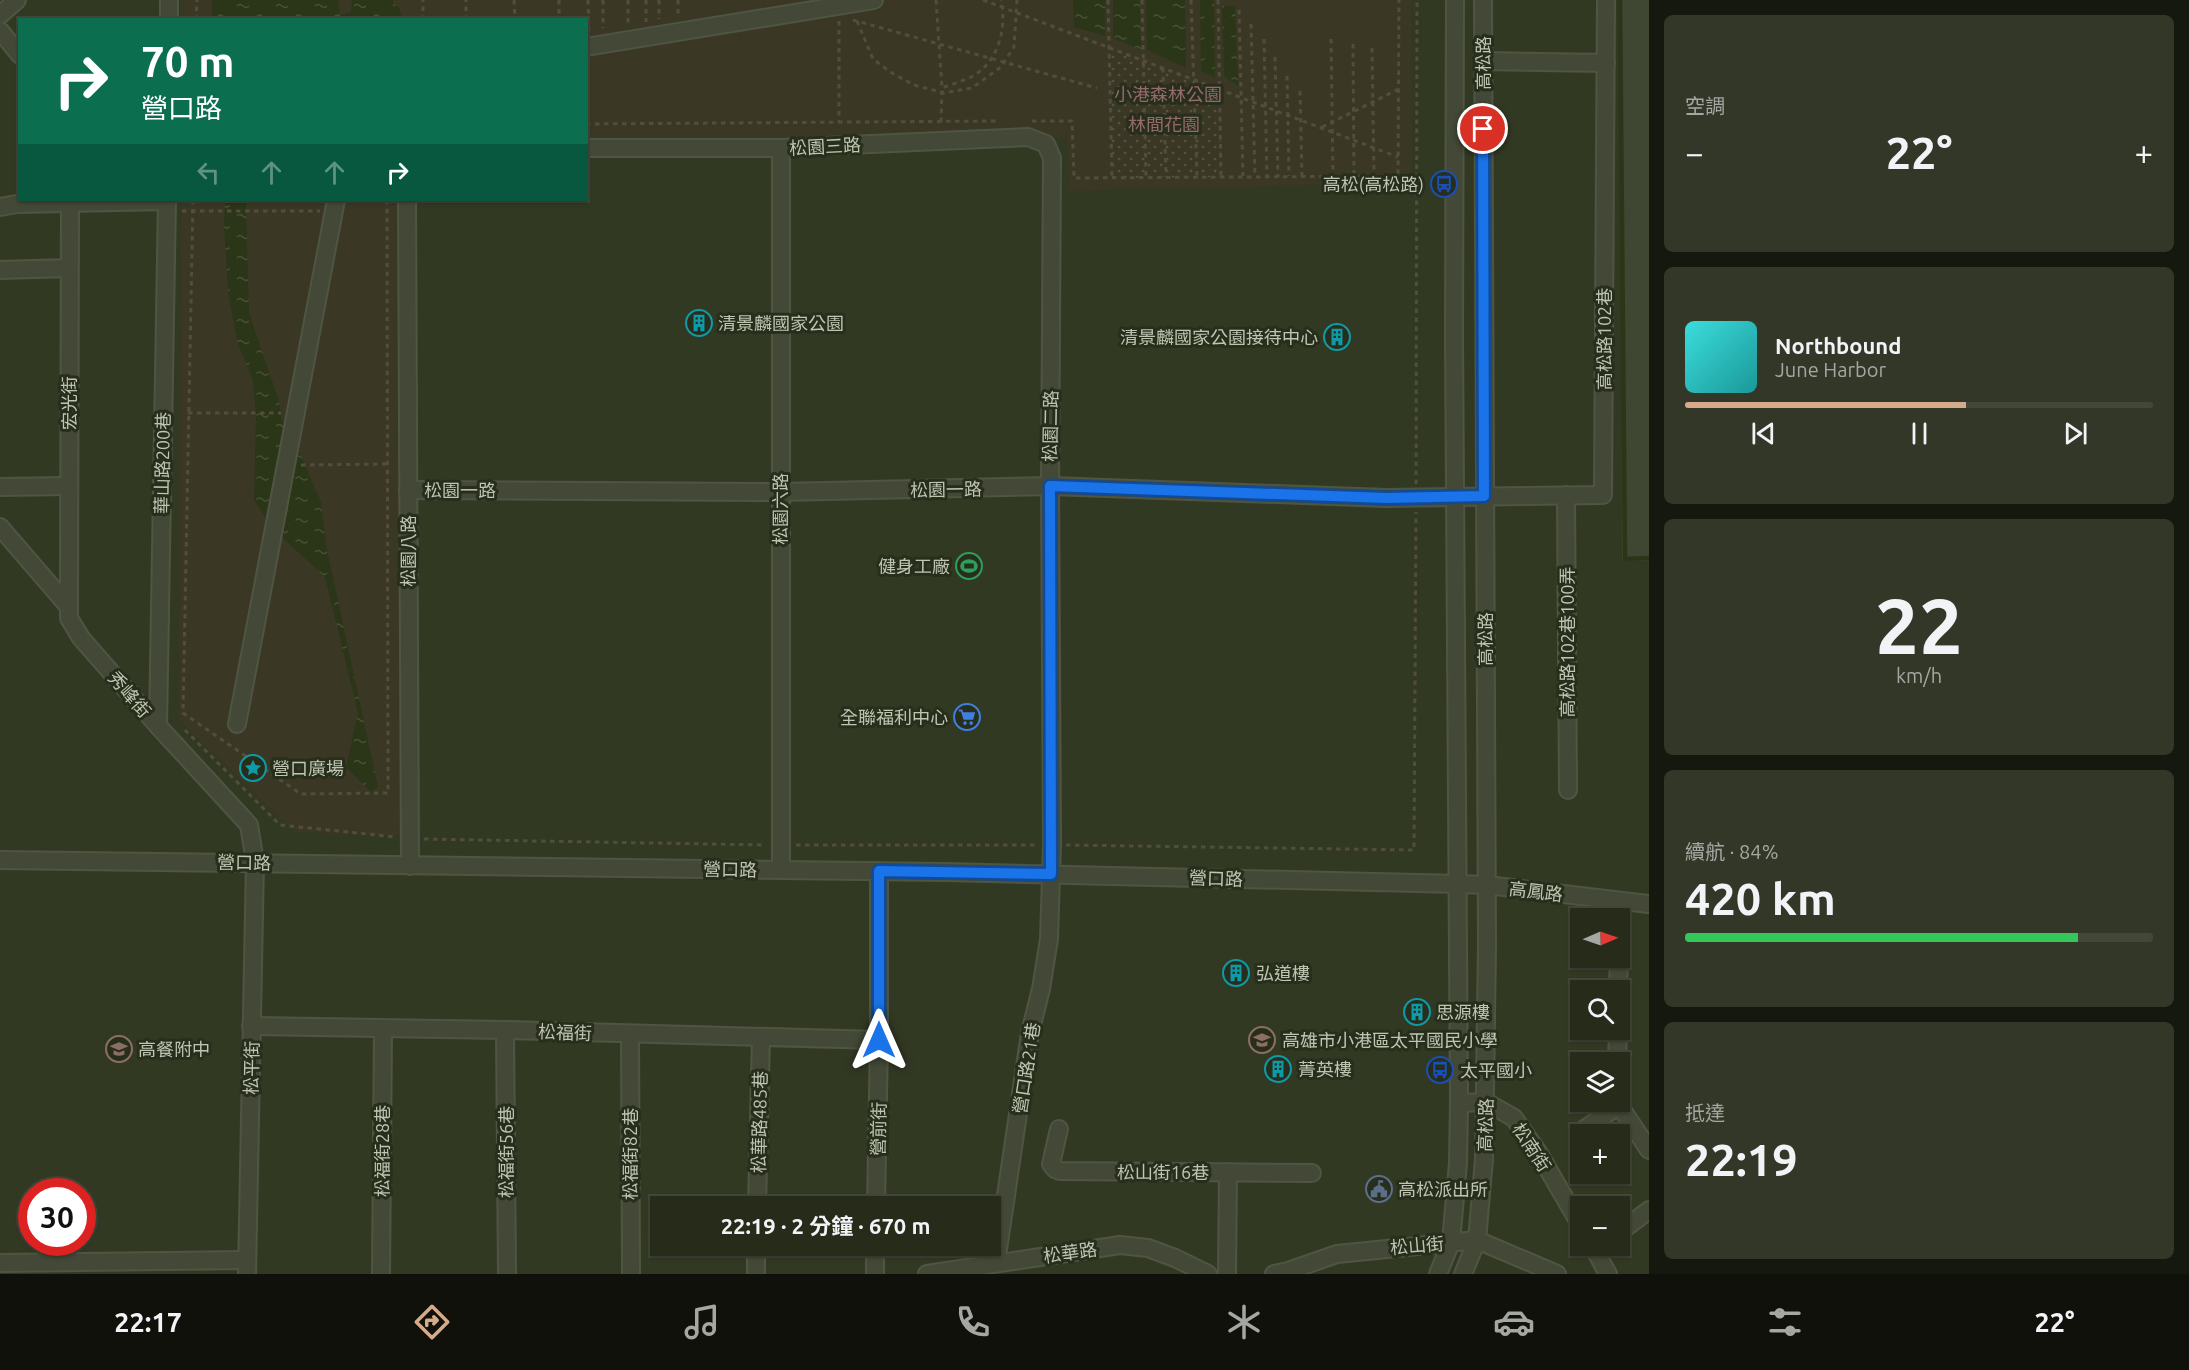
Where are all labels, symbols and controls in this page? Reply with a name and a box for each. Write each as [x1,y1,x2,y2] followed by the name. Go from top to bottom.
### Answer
[1473,36,1493,90] street label: 高松路
[141,38,235,85] text: 70 m
[42,42,120,120] icon: right
[1114,84,1222,104] park label: 小港森林公園
[141,93,222,123] text: 營口路
[1685,94,1725,117] text: 空調
[1457,103,1508,154] pin
[1466,112,1499,145] icon: arrive
[1128,114,1200,134] park label: 林間花園
[1886,127,1952,178] text: 22°
[789,134,861,158] street label: 松園三路
[1685,134,1704,171] text: −
[2134,134,2153,171] text: +
[192,156,225,189] icon: left
[255,156,288,189] icon: ahead
[318,156,351,189] icon: ahead
[381,156,414,189] icon: right
[1429,169,1459,199] bus stop icon: 高松(高松路)
[1323,174,1424,195] place label: 高松(高松路)
[1594,288,1614,390] street label: 高松路102巷
[684,308,714,338] building icon: 清景麟國家公園
[718,313,844,333] place label: 清景麟國家公園
[1322,322,1352,352] building icon: 清景麟國家公園接待中心
[1120,327,1318,347] place label: 清景麟國家公園接待中心
[1775,333,1901,358] text: Northbound
[1775,358,1886,381] text: June Harbor
[59,376,79,430] street label: 宏光街
[1039,390,1061,462] street label: 松園二路
[151,412,173,514] street label: 華山路200巷
[1747,417,1780,450] icon: previous
[1903,417,1936,450] icon: pause
[2059,417,2092,450] icon: next
[770,473,790,545] street label: 松園六路
[910,478,982,500] street label: 松園一路
[424,480,496,500] street label: 松園一路
[398,515,418,587] street label: 松園八路
[954,551,984,581] sports icon: 健身工廠
[878,556,950,576] place label: 健身工廠
[1557,567,1577,717] street label: 高松路102巷100弄
[1875,581,1963,669] text: 22
[1475,612,1495,666] street label: 高松路
[1896,664,1942,687] text: km/h
[105,667,155,721] street label: 秀峰街
[952,702,982,732] supermarket icon: 全聯福利中心
[840,707,948,727] place label: 全聯福利中心
[238,753,268,783] place icon: 營口廣場
[272,758,344,778] place label: 營口廣場
[1685,840,1778,863] text: 續航 · 84%
[217,852,271,872] street label: 營口路
[703,859,757,879] street label: 營口路
[1189,867,1243,889] street label: 營口路
[1685,873,1836,924] text: 420 km
[1508,878,1564,904] street label: 高鳳路
[1570,908,1630,968] north arrow
[1570,908,1630,1256] map controls
[1221,958,1251,988] building icon: 弘道樓
[1256,963,1310,983] place label: 弘道樓
[1570,980,1630,1040] button: search
[1402,997,1432,1027] building icon: 思源樓
[1436,1002,1490,1022] place label: 思源樓
[847,1008,911,1072] position arrow
[538,1021,592,1043] street label: 松福街
[1009,1021,1043,1115] street label: 營口路21巷
[1247,1025,1277,1055] school or university icon: 高雄市小港區太平國民小學
[1282,1030,1498,1050] place label: 高雄市小港區太平國民小學
[104,1034,134,1064] school or university icon: 高餐附中
[138,1039,210,1059] place label: 高餐附中
[241,1041,261,1095] street label: 松平街
[1570,1052,1630,1112] button: layers
[1263,1054,1293,1084] building icon: 菁英樓
[1425,1055,1455,1085] bus stop icon: 太平國小
[1298,1059,1352,1079] place label: 菁英樓
[1460,1060,1532,1080] place label: 太平國小
[748,1071,770,1173] street label: 松華路485巷
[1474,1098,1496,1152] street label: 高松路
[1685,1101,1725,1124] text: 抵達
[868,1102,888,1156] street label: 營前街
[372,1105,392,1197] street label: 松福街28巷
[496,1106,516,1198] street label: 松福街56巷
[620,1108,640,1200] street label: 松福街82巷
[1509,1119,1555,1175] street label: 松南街
[1570,1124,1630,1184] button: +
[1685,1134,1798,1185] text: 22:19
[1117,1162,1209,1182] street label: 松山街16巷
[1364,1174,1394,1204] public building icon: 高松派出所
[18,1178,96,1256] speed limit sign: 30
[1398,1179,1488,1199] place label: 高松派出所
[1570,1196,1630,1256] button: −
[721,1213,930,1238] text: 22:19 · 2 分鐘 · 670 m
[1389,1233,1445,1257] street label: 松山街
[1042,1238,1098,1266] street label: 松華路
[411,1301,453,1343] icon: directions
[681,1301,723,1343] icon: music
[952,1301,994,1343] icon: phone
[1223,1301,1265,1343] icon: climate
[1493,1301,1535,1343] icon: car
[1764,1301,1806,1343] icon: filters
[114,1307,182,1337] text: 22:17
[2035,1307,2075,1337] text: 22°

